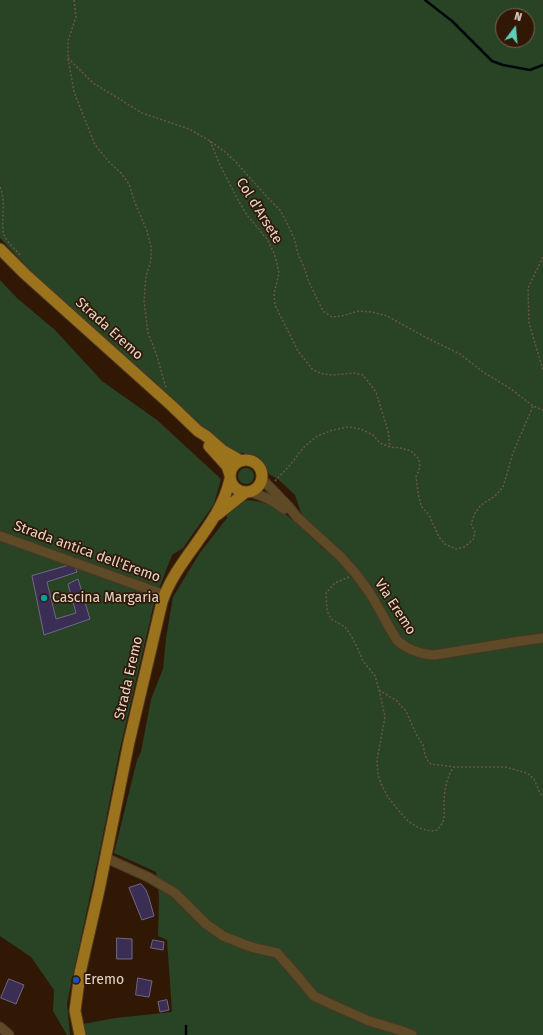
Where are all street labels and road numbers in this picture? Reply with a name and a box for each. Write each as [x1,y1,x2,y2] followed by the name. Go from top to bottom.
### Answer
[232,175,286,247] street label: Col d'Arsete
[72,294,146,364] street label: Strada Eremo
[11,518,163,586] street label: Strada antica dell'Eremo
[371,576,419,638] street label: Via Eremo
[111,635,147,721] street label: Strada Eremo

